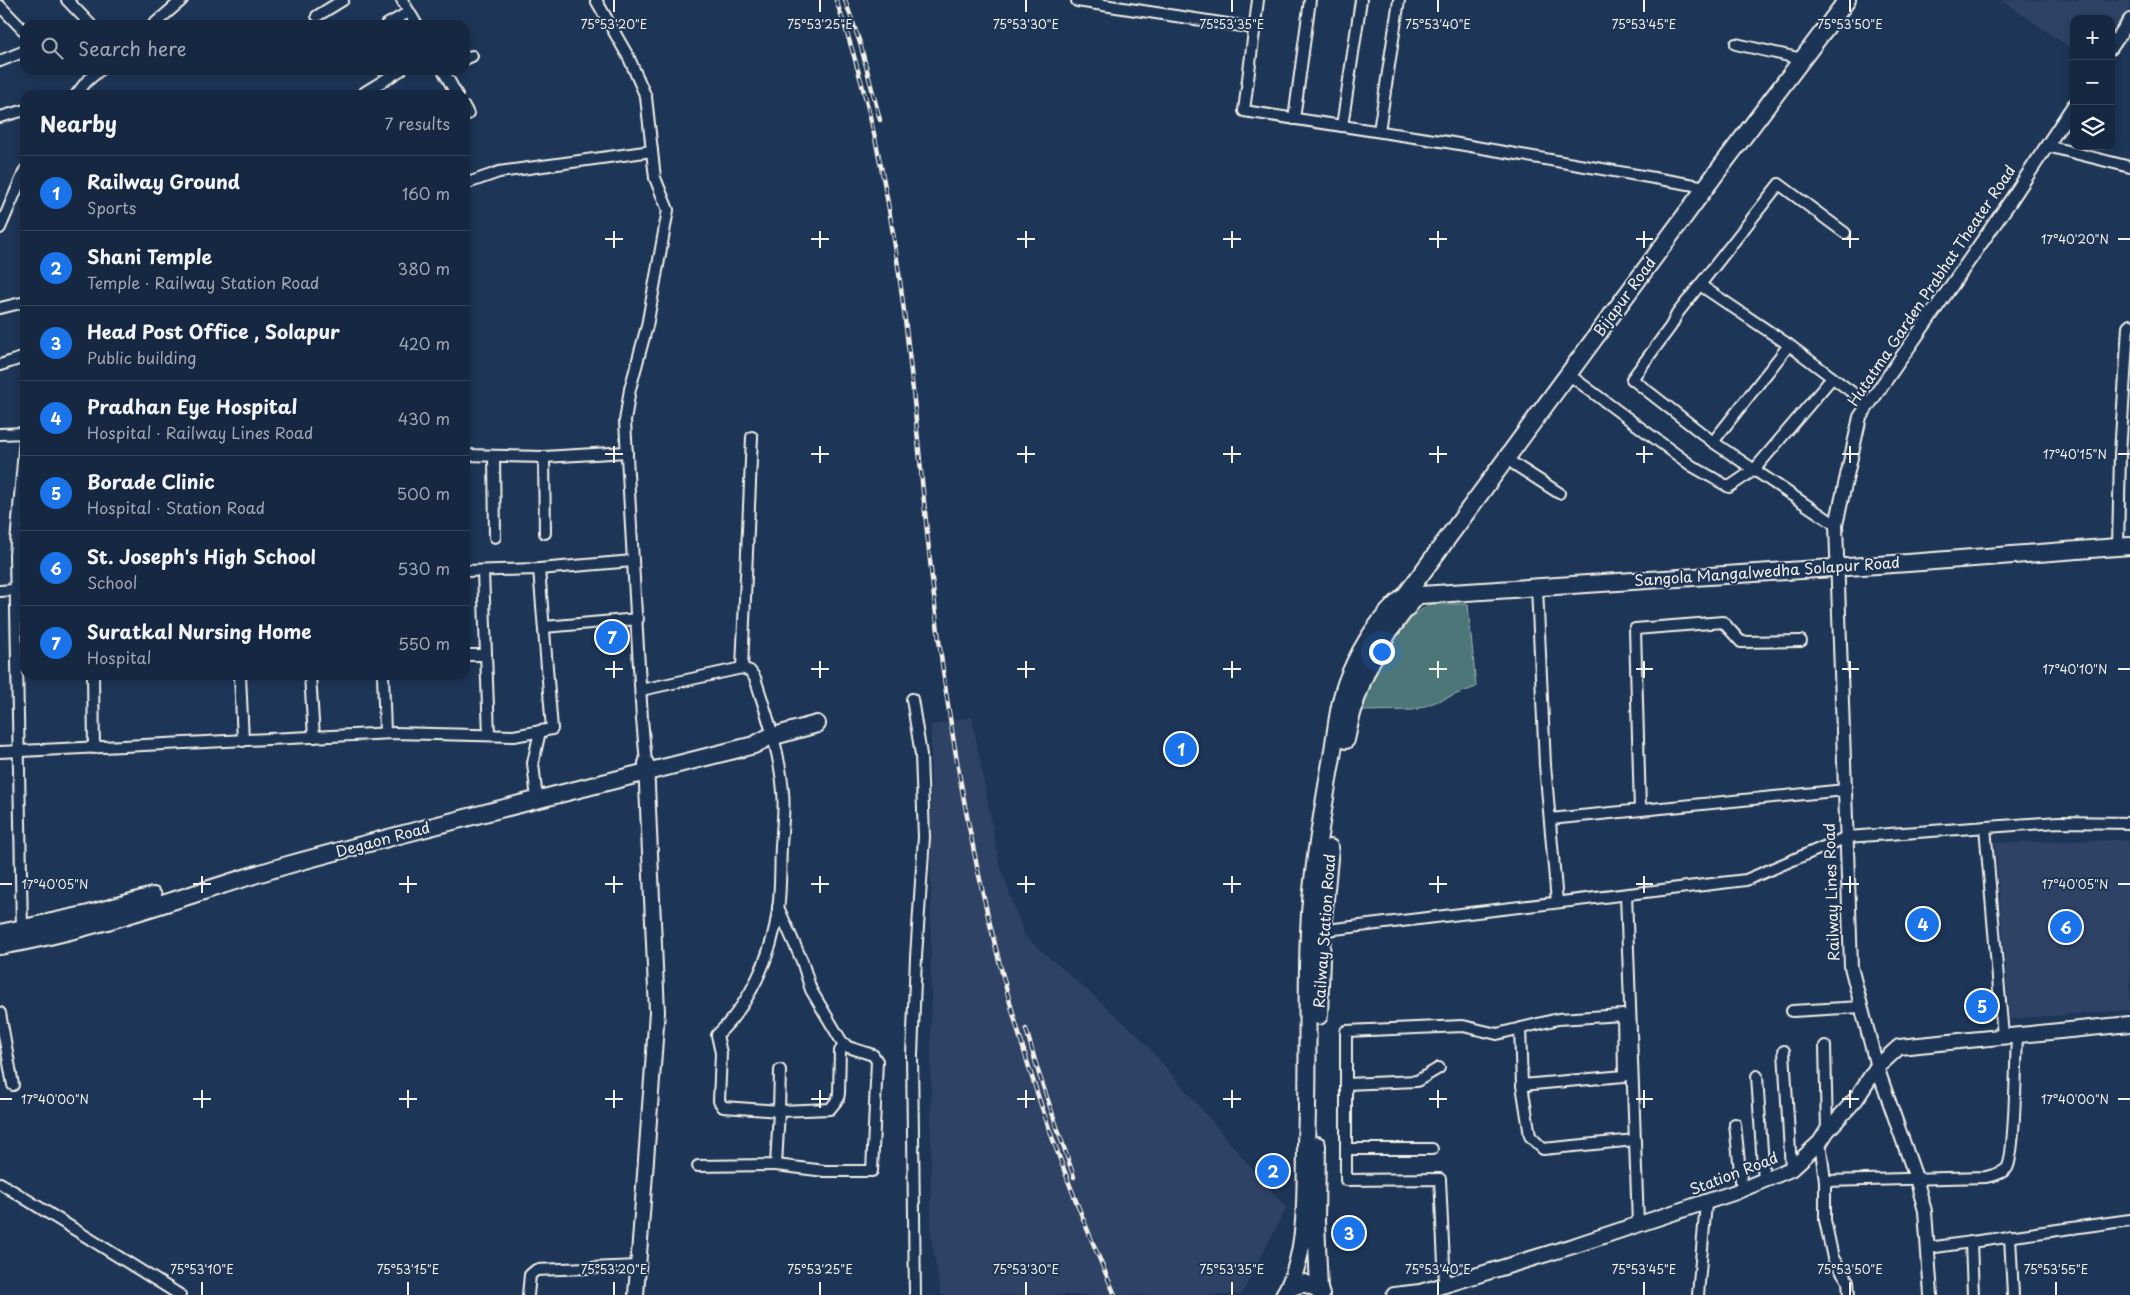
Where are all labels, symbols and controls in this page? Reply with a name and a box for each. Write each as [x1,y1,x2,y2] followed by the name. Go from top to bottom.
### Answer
[581,15,647,33] text: 75°53'20"E
[787,15,853,33] text: 75°53'25"E
[993,15,1059,33] text: 75°53'30"E
[1200,15,1264,33] text: 75°53'35"E
[1405,15,1471,33] text: 75°53'40"E
[1612,15,1676,33] text: 75°53'45"E
[1817,15,1883,33] text: 75°53'50"E
[2070,15,2115,150] map controls
[2070,15,2115,60] button: +
[20,20,470,75] search box
[38,34,66,62] icon: search
[78,34,187,62] text: Search here
[2070,60,2115,105] button: −
[2070,105,2115,150] button: layers
[40,107,117,139] text: Nearby
[385,111,450,135] text: 7 results
[1841,160,2020,410] street label: Hutatma Garden Prabhat Theater Road
[87,167,240,195] text: Railway Ground
[52,181,60,205] text: 1
[402,181,450,205] text: 160 m
[87,195,136,219] text: Sports
[2041,230,2109,248] text: 17°40'20"N
[87,242,212,270] text: Shani Temple
[1587,252,1661,341] street label: Bijapur Road
[50,256,62,280] text: 2
[398,256,450,280] text: 380 m
[87,270,319,294] text: Temple · Railway Station Road
[87,317,340,345] text: Head Post Office , Solapur
[51,331,61,355] text: 3
[399,331,450,355] text: 420 m
[87,345,197,369] text: Public building
[87,392,297,420] text: Pradhan Eye Hospital
[51,406,61,430] text: 4
[398,406,450,430] text: 430 m
[87,420,313,444] text: Hospital · Railway Lines Road
[2043,445,2107,463] text: 17°40'15"N
[87,467,215,495] text: Borade Clinic
[51,481,61,505] text: 5
[397,481,450,505] text: 500 m
[87,495,265,519] text: Hospital · Station Road
[87,542,316,570] text: St. Joseph's High School
[1633,550,1901,591] street label: Sangola Mangalwedha Solapur Road
[50,556,62,580] text: 6
[397,556,450,580] text: 530 m
[87,570,137,594] text: School
[87,617,312,645] text: Suratkal Nursing Home
[596,618,628,656] pin: 7
[51,631,61,655] text: 7
[398,631,450,655] text: 550 m
[1369,639,1395,665] your location
[87,645,151,669] text: Hospital
[2043,660,2107,678] text: 17°40'10"N
[1165,730,1197,768] pin: 1
[333,815,432,862] street label: Degaon Road
[1817,823,1844,962] street label: Railway Lines Road
[1307,853,1340,1009] street label: Railway Station Road
[22,875,88,893] text: 17°40'05"N
[2042,875,2108,893] text: 17°40'05"N
[1907,905,1939,943] pin: 4
[2050,908,2082,946] pin: 6
[1966,987,1998,1025] pin: 5
[21,1090,89,1108] text: 17°40'00"N
[2041,1090,2109,1108] text: 17°40'00"N
[1686,1145,1781,1200] street label: Station Road
[1257,1152,1289,1190] pin: 2
[1333,1214,1365,1252] pin: 3
[170,1260,234,1278] text: 75°53'10"E
[377,1260,439,1278] text: 75°53'15"E
[581,1260,647,1278] text: 75°53'20"E
[787,1260,853,1278] text: 75°53'25"E
[993,1260,1059,1278] text: 75°53'30"E
[1200,1260,1264,1278] text: 75°53'35"E
[1405,1260,1471,1278] text: 75°53'40"E
[1612,1260,1676,1278] text: 75°53'45"E
[1817,1260,1883,1278] text: 75°53'50"E
[2024,1260,2088,1278] text: 75°53'55"E

